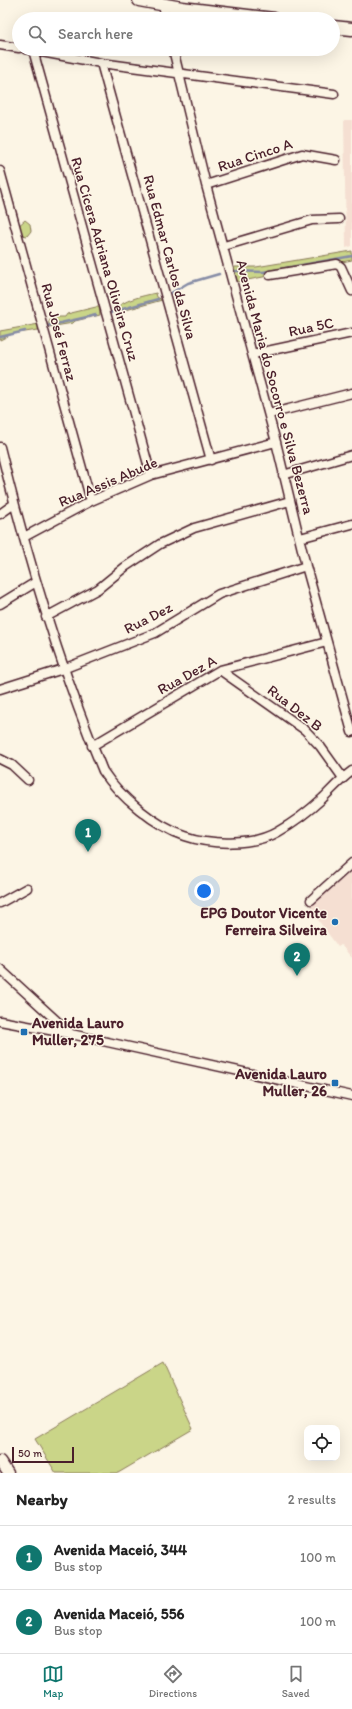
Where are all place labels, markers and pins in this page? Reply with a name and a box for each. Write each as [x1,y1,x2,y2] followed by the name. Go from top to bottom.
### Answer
[75,819,101,852] pin: 1
[200,904,328,939] place label: EPG Doutor Vicente Ferreira Silveira
[330,917,340,927] marker: EPG Doutor Vicente Ferreira Silveira
[284,943,310,976] pin: 2
[31,1014,124,1049] place label: Avenida Lauro Muller, 275
[19,1027,29,1037] marker: Avenida Lauro Muller, 275
[234,1065,327,1100] place label: Avenida Lauro Muller, 26
[330,1078,340,1088] marker: Avenida Lauro Muller, 26

